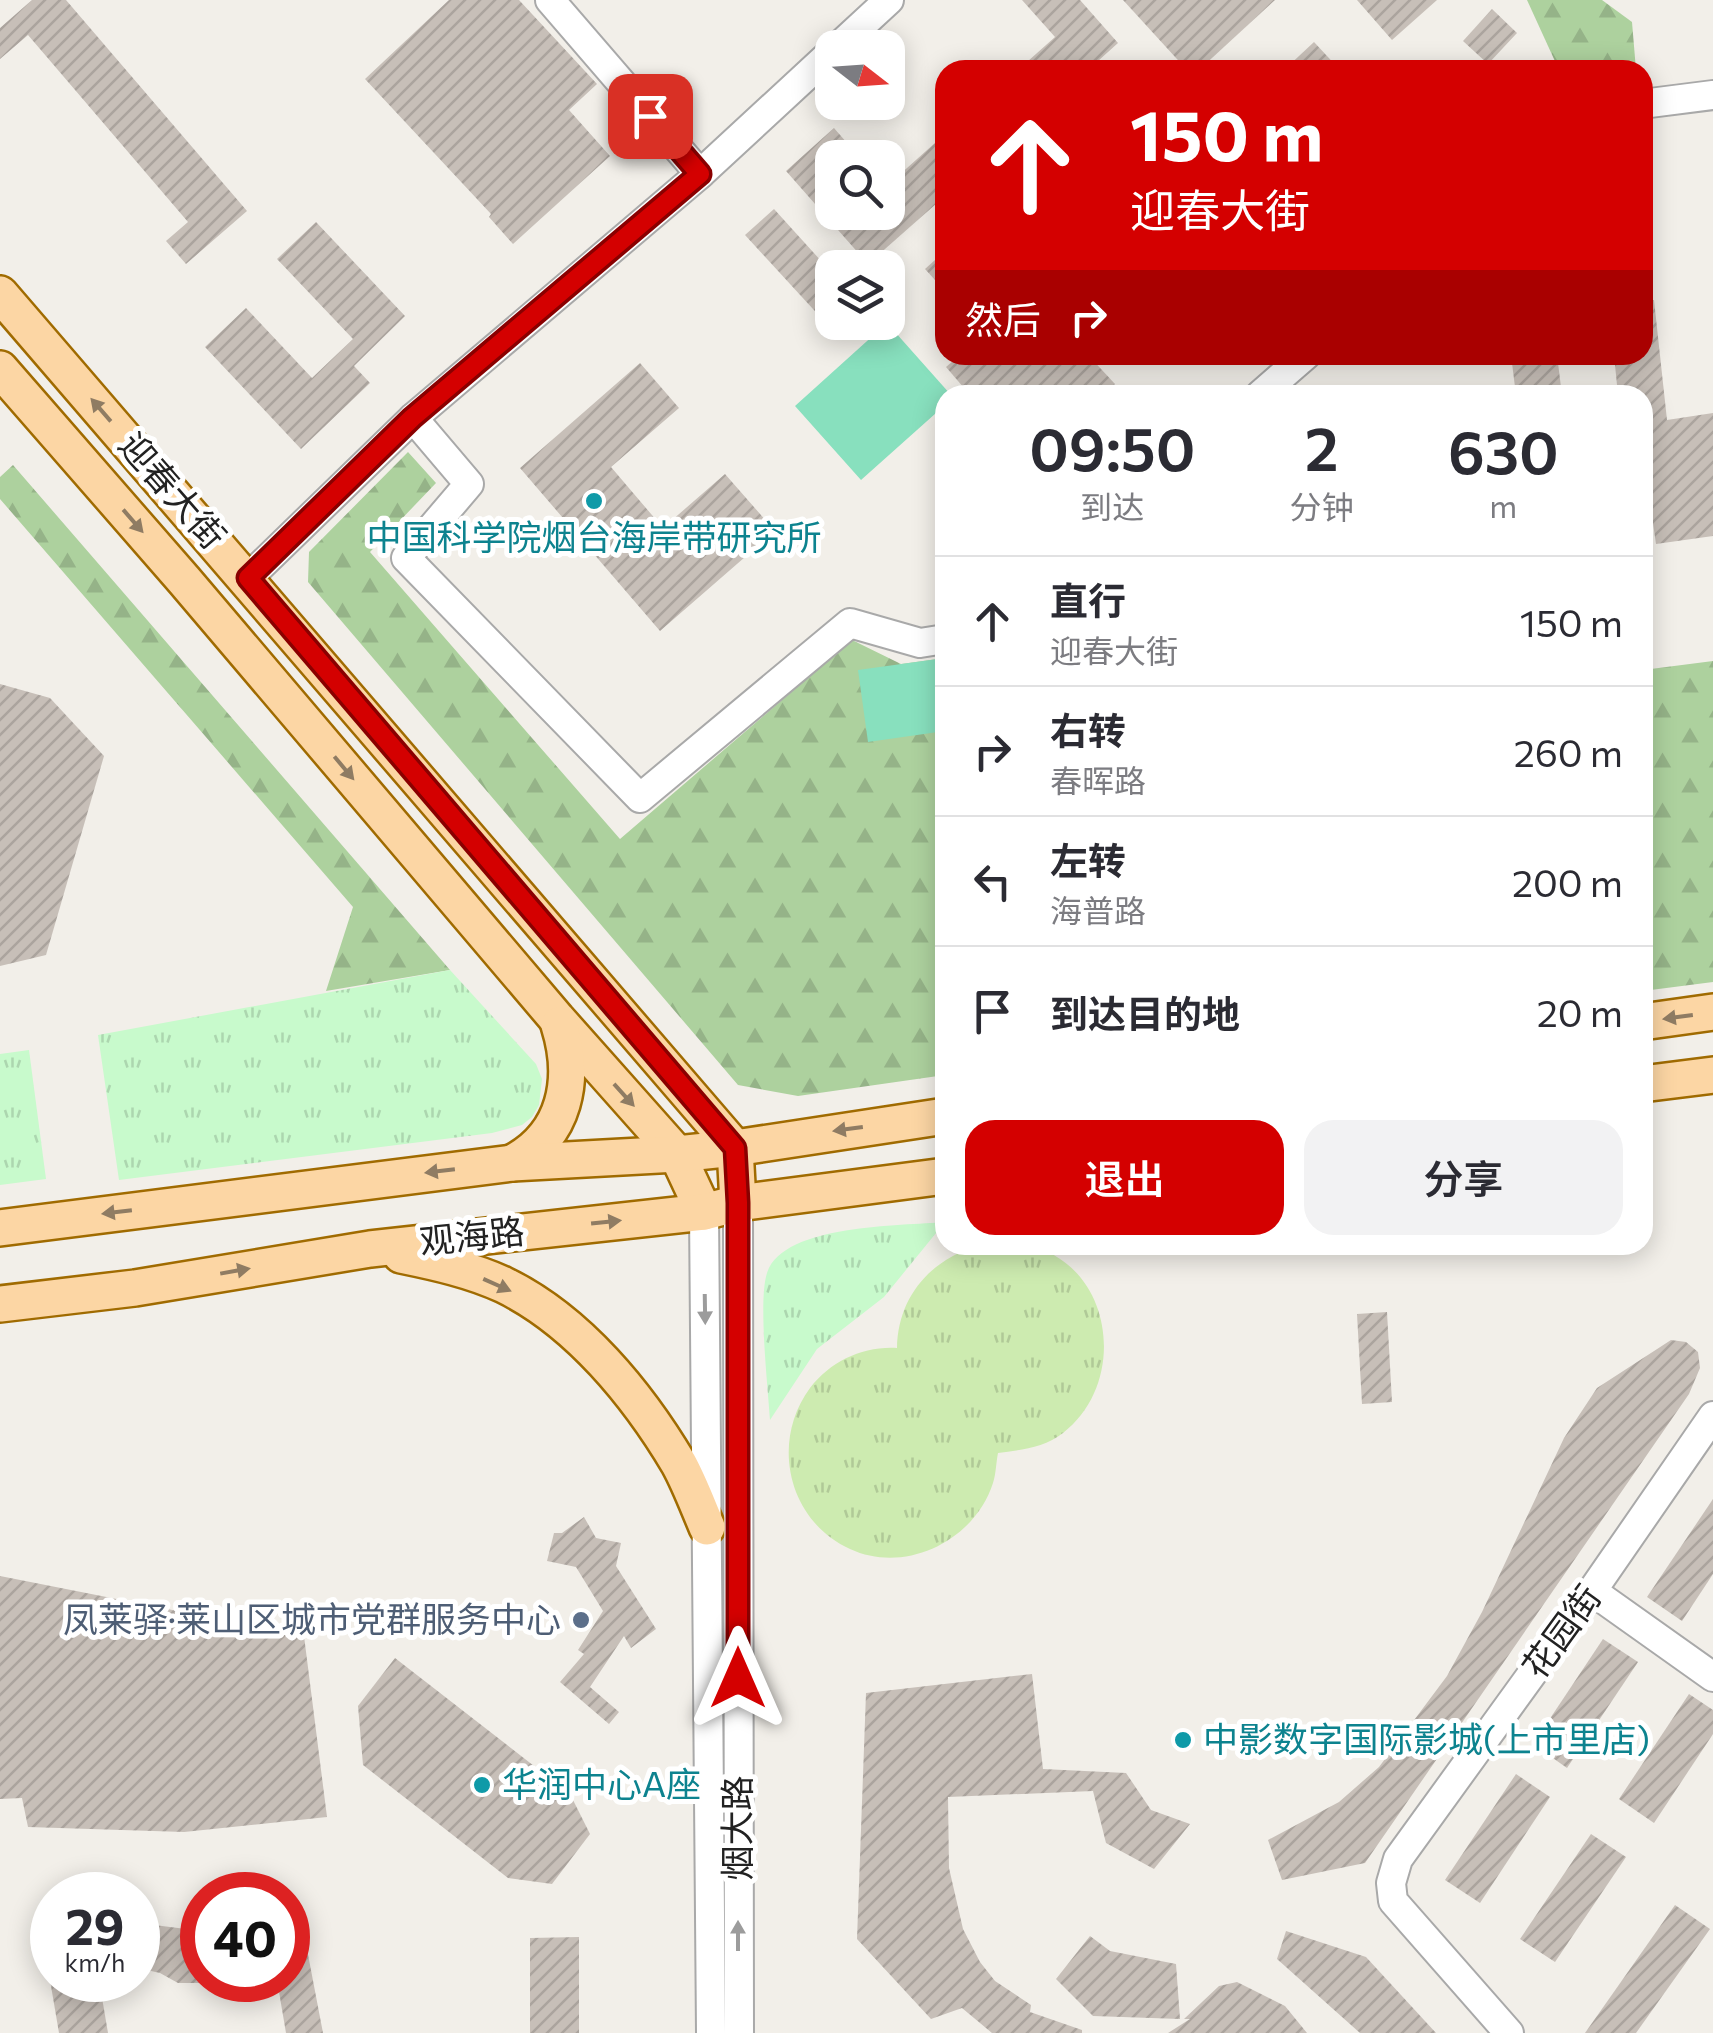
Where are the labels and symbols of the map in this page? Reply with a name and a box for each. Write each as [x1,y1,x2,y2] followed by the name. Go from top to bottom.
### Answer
[815,30,905,120] north arrow
[608,74,693,159] pin
[91,398,113,423] one-way arrow
[112,422,236,556] street label: 迎春大街
[583,490,605,512] marker: 中国科学院烟台海岸带研究所
[122,508,144,533] one-way arrow
[366,514,822,557] place label: 中国科学院烟台海岸带研究所
[333,756,354,781] one-way arrow
[1661,1009,1693,1025] one-way arrow
[612,1083,635,1107] one-way arrow
[832,1122,864,1138] one-way arrow
[424,1164,455,1180] one-way arrow
[101,1204,133,1220] one-way arrow
[417,1208,526,1261] street label: 观海路
[591,1214,623,1230] one-way arrow
[220,1263,251,1278] one-way arrow
[483,1276,512,1293] one-way arrow
[697,1294,713,1326] one-way arrow
[1512,1575,1608,1686] street label: 花园街
[63,1596,561,1639] place label: 凤莱驿·莱山区城市党群服务中心
[570,1609,592,1631] marker: 凤莱驿·莱山区城市党群服务中心
[686,1626,790,1730] position arrow
[1203,1716,1650,1759] place label: 中影数字国际影城(上市里店)
[1172,1729,1194,1751] marker: 中影数字国际影城(上市里店)
[502,1761,701,1804] place label: 华润中心A座
[471,1774,493,1796] marker: 华润中心A座
[714,1775,757,1881] street label: 烟大路
[180,1872,310,2002] speed limit sign: 40
[730,1919,746,1951] one-way arrow

